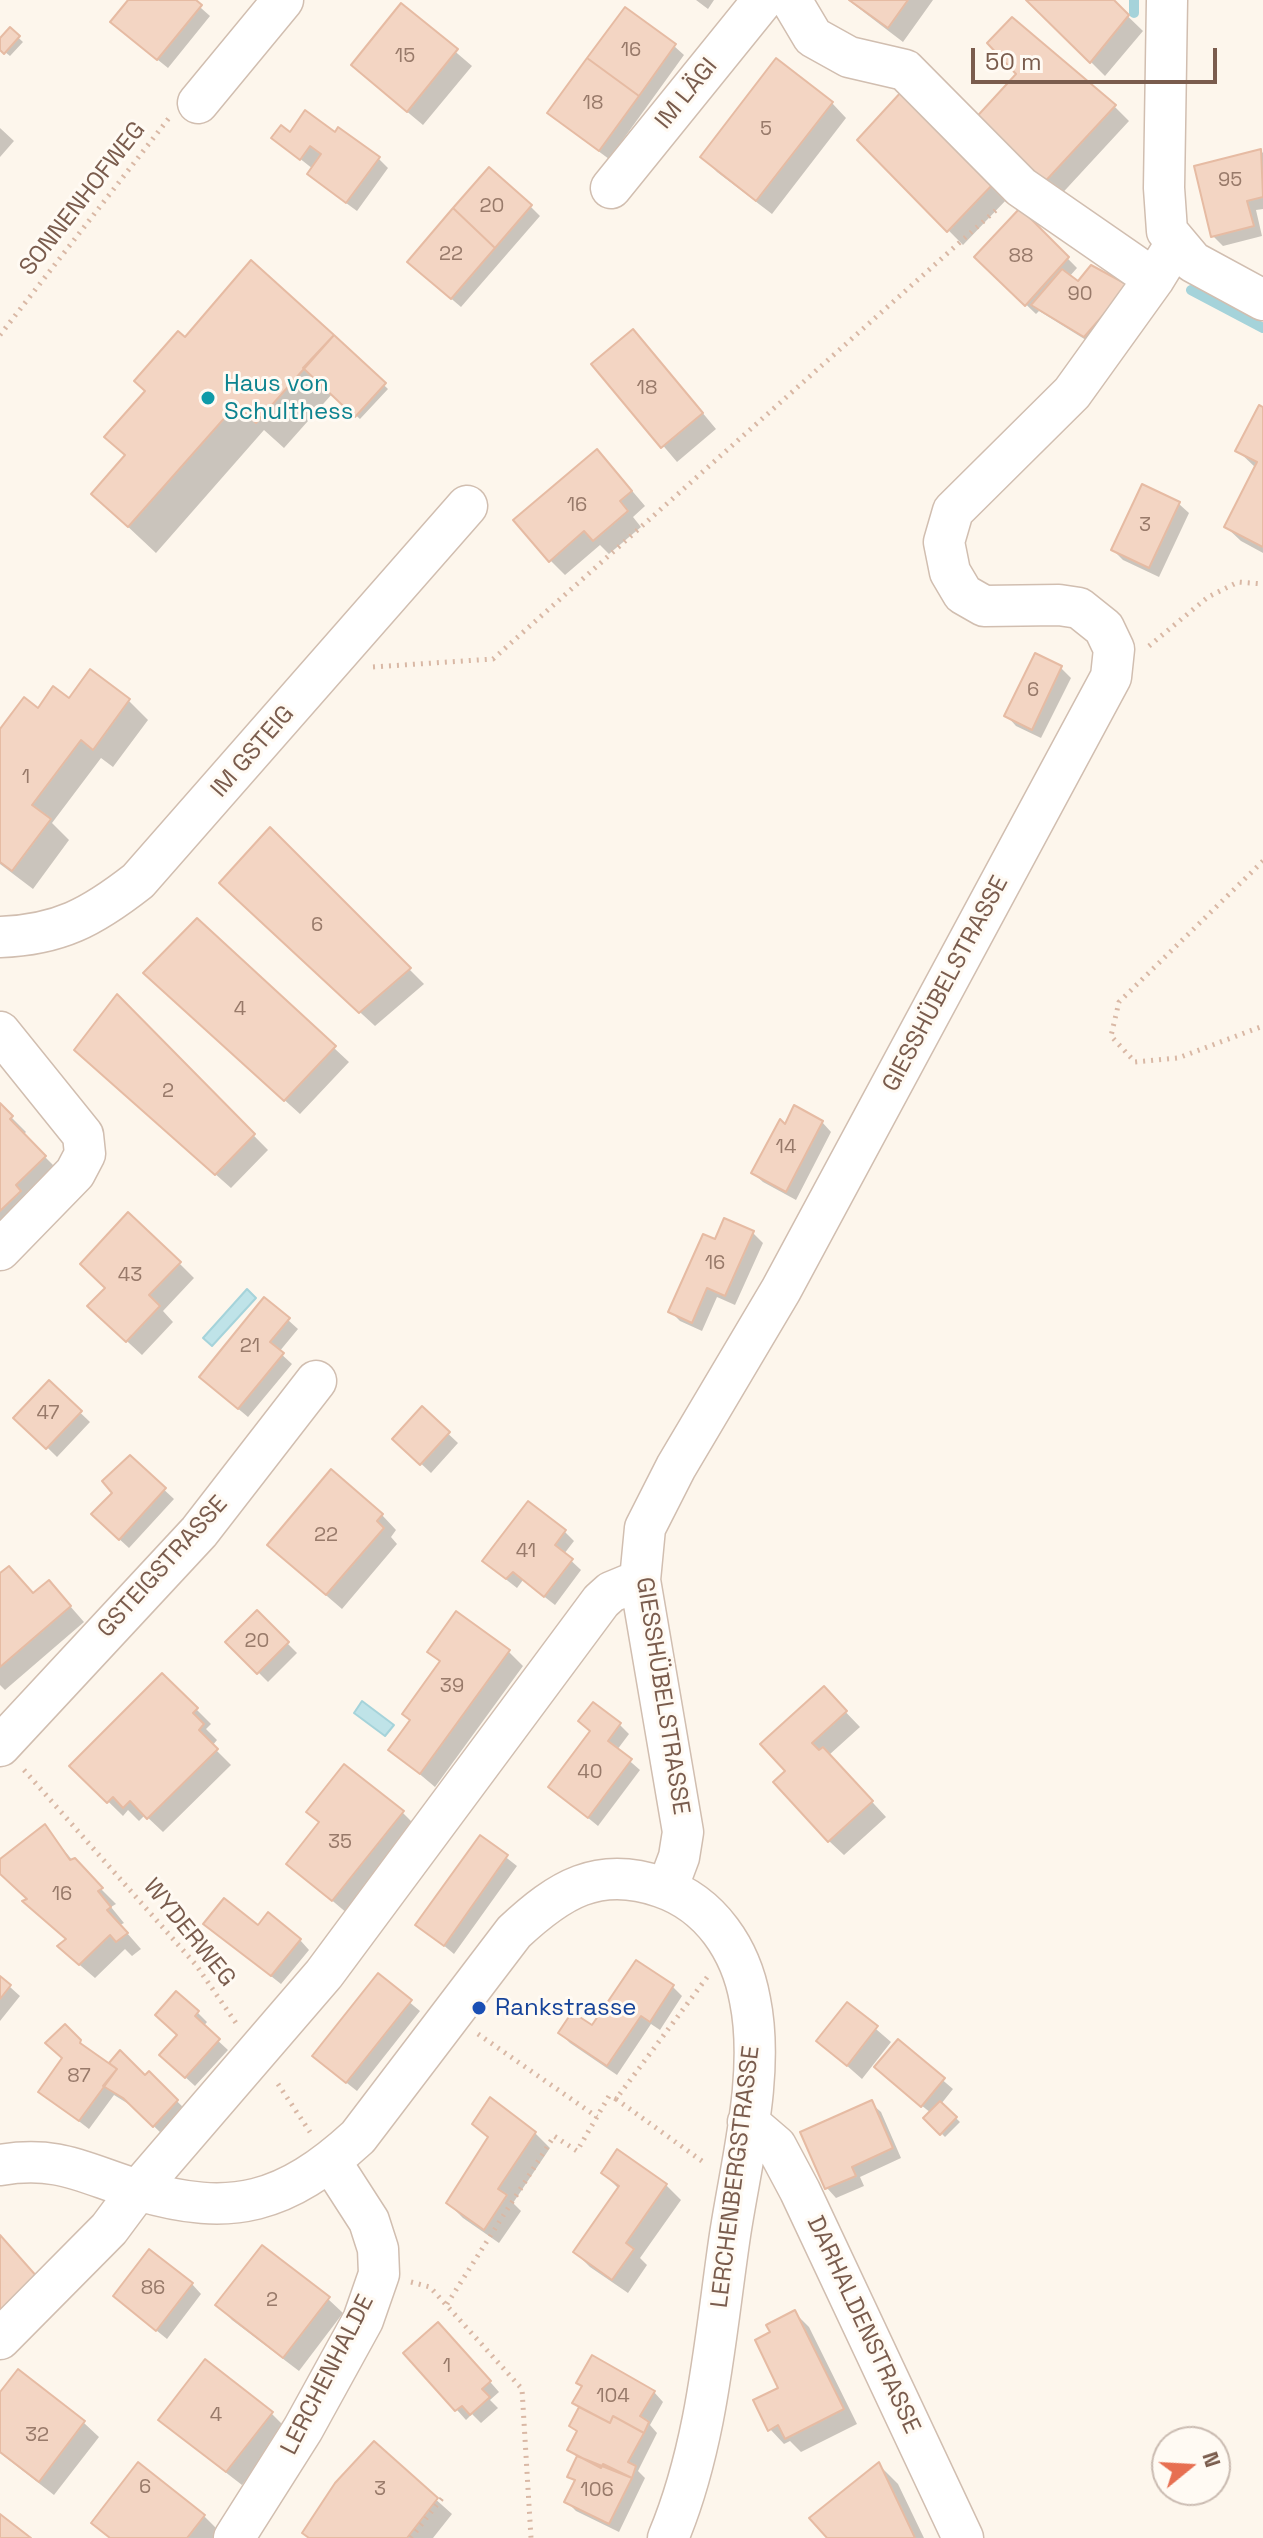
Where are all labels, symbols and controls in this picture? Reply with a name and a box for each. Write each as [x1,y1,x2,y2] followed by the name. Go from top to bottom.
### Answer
[975,32,1221,82] scale bar
[621,39,641,63] house number: 16
[395,45,415,69] house number: 15
[985,46,1042,77] text: 50 m
[650,53,724,135] street label: IM LÄGI
[583,92,603,116] house number: 18
[14,116,152,282] street label: SONNENHOFWEG
[760,118,772,142] house number: 5
[1218,169,1242,193] house number: 95
[480,195,504,219] house number: 20
[439,243,463,267] house number: 22
[1009,245,1033,269] house number: 88
[1067,283,1093,307] house number: 90
[224,370,353,426] place label: Haus von Schulthess
[637,377,657,401] house number: 18
[199,389,217,407] marker: Haus von Schulthess
[567,494,587,518] house number: 16
[1139,514,1151,538] house number: 3
[1027,679,1039,703] house number: 6
[205,700,301,804] street label: IM GSTEIG
[22,766,30,790] house number: 1
[877,871,1015,1097] street label: GIESSHÜBELSTRASSE
[311,914,323,938] house number: 6
[234,998,246,1022] house number: 4
[162,1080,174,1104] house number: 2
[776,1136,796,1160] house number: 14
[705,1252,725,1276] house number: 16
[118,1264,142,1288] house number: 43
[240,1335,260,1359] house number: 21
[36,1402,60,1426] house number: 47
[92,1490,234,1644] street label: GSTEIGSTRASSE
[314,1524,338,1548] house number: 22
[516,1540,536,1564] house number: 41
[629,1575,695,1817] street label: GIESSHÜBELSTRASSE
[245,1630,269,1654] house number: 20
[440,1675,464,1699] house number: 39
[577,1761,603,1785] house number: 40
[328,1831,352,1855] house number: 35
[137,1873,241,1993] street label: WYDERWEG
[52,1883,72,1907] house number: 16
[495,1994,637,2022] place label: Rankstrasse
[470,1999,488,2017] marker: Rankstrasse
[706,2044,766,2310] street label: LERCHENBERGSTRASSE
[67,2065,91,2089] house number: 87
[800,2212,926,2438] street label: DARHALDENSTRASSE
[141,2277,165,2301] house number: 86
[266,2289,278,2313] house number: 2
[275,2290,381,2460] street label: LERCHENHALDE
[443,2355,451,2379] house number: 1
[596,2385,630,2409] house number: 104
[210,2404,222,2428] house number: 4
[25,2424,49,2448] house number: 32
[1151,2426,1231,2506] north arrow
[1196,2448,1228,2471] text: N
[139,2476,151,2500] house number: 6
[374,2478,386,2502] house number: 3
[580,2479,614,2503] house number: 106

